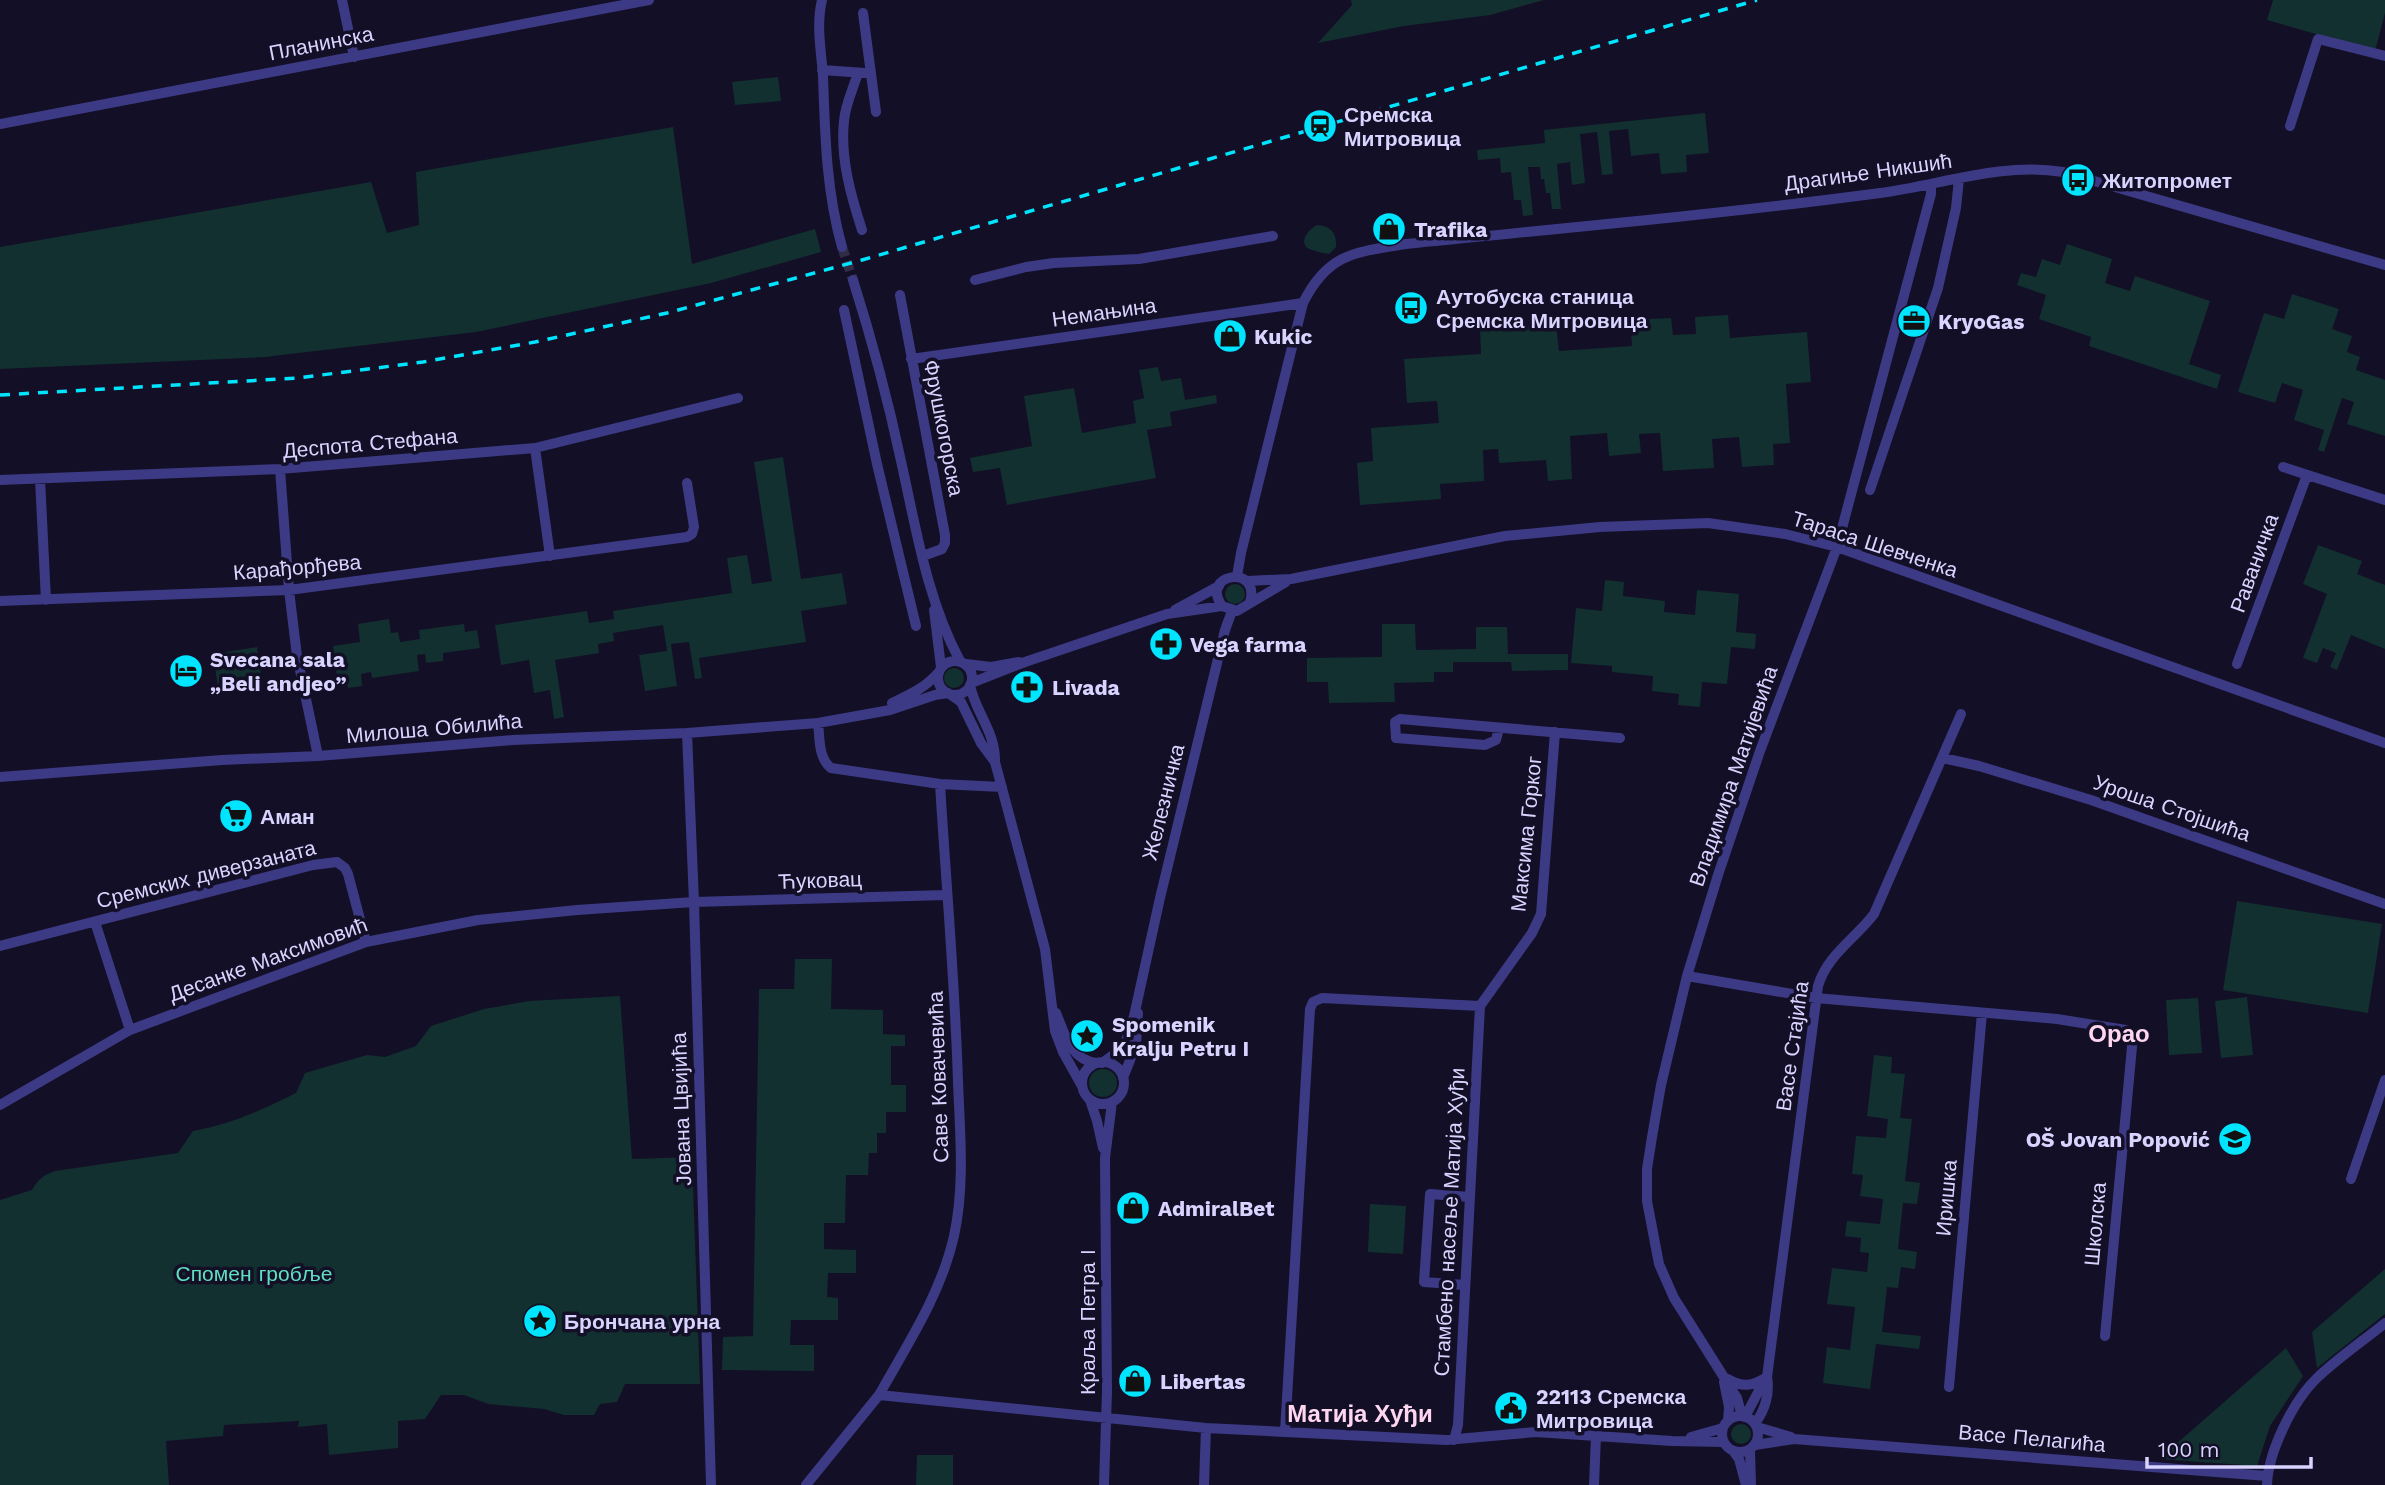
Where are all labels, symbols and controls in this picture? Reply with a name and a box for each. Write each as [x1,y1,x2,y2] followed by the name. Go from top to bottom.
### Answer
[267,21,376,65] street label: Планинска
[1344,102,1461,151] place label: Сремска Митровица
[1301,107,1339,145] station icon: Сремска Митровица
[1782,148,1954,196] street label: Драгиње Никшић
[2059,161,2097,199] bus stop icon: Житопромет
[2101,168,2232,193] place label: Житопромет
[1370,210,1408,248] shop icon: Trafika
[1414,217,1488,242] place label: Trafika
[1436,284,1648,333] place label: Аутобуска станица Сремска Митровица
[1392,289,1430,327] bus stop icon: Аутобуска станица Сремска Митровица
[1050,292,1158,332] street label: Немањина
[1895,302,1933,340] office icon: KryoGas
[1938,309,2024,334] place label: KryoGas
[1211,317,1249,355] shop icon: Kukic
[1254,324,1313,349] place label: Kukic
[919,358,970,499] street label: Фрушкогорска
[281,423,459,463] street label: Деспота Стефана
[1789,505,1961,583] street label: Тараса Шевченка
[2225,510,2284,616] street label: Раваничка
[232,549,362,585] street label: Карађорђева
[1147,625,1185,663] pharmacy icon: Vega farma
[1190,632,1307,657] place label: Vega farma
[210,647,347,696] place label: Svecana sala „Beli andjeo”
[167,652,205,690] hotel icon: Svecana sala „Beli andjeo”
[1683,662,1783,890] street label: Владимира Матијевића
[1008,668,1046,706] pharmacy icon: Livada
[1052,675,1121,700] place label: Livada
[345,708,523,748] street label: Милоша Обилића
[1136,741,1190,863] street label: Железничка
[1505,755,1547,913] street label: Максима Горког
[2090,769,2254,847] street label: Уроша Стојшића
[217,797,255,835] supermarket icon: Аман
[260,804,315,829] place label: Аман
[94,835,319,913] street label: Сремских диверзаната
[778,866,862,894] street label: Ћуковац
[165,911,371,1007] street label: Десанке Максимовић
[1771,979,1814,1113] street label: Васе Стајића
[922,990,953,1163] street label: Саве Ковачевића
[1112,1012,1249,1061] place label: Spomenik Kralju Petru I
[1068,1017,1106,1055] place icon: Spomenik Kralju Petru I
[2088,1020,2150,1048] district label: Орао
[666,1032,696,1186] street label: Јована Цвијића
[1428,1067,1470,1377] street label: Стамбено насеље Матија Хуђи
[2216,1120,2254,1158] school or university icon: OŠ Jovan Popović
[2026,1127,2210,1152] place label: OŠ Jovan Popović
[1930,1158,1962,1237] street label: Иришка
[2079,1181,2111,1267] street label: Школска
[1114,1189,1152,1227] shop icon: AdmiralBet
[1158,1196,1274,1221] place label: AdmiralBet
[1075,1249,1100,1395] street label: Краља Петра I
[176,1261,332,1286] park label: Спомен гробље
[521,1302,559,1340] place icon: Брончана урна
[564,1309,721,1334] place label: Брончана урна
[1116,1362,1154,1400] shop icon: Libertas
[1160,1369,1246,1394] place label: Libertas
[1536,1384,1686,1433] place label: 22113 Сремска Митровица
[1492,1389,1530,1427] public building icon: 22113 Сремска Митровица
[1287,1400,1433,1428] district label: Матија Хуђи
[1957,1419,2107,1457] street label: Васе Пелагића
[2147,1426,2312,1470] scale bar
[2158,1437,2220,1462] text: 100 m

